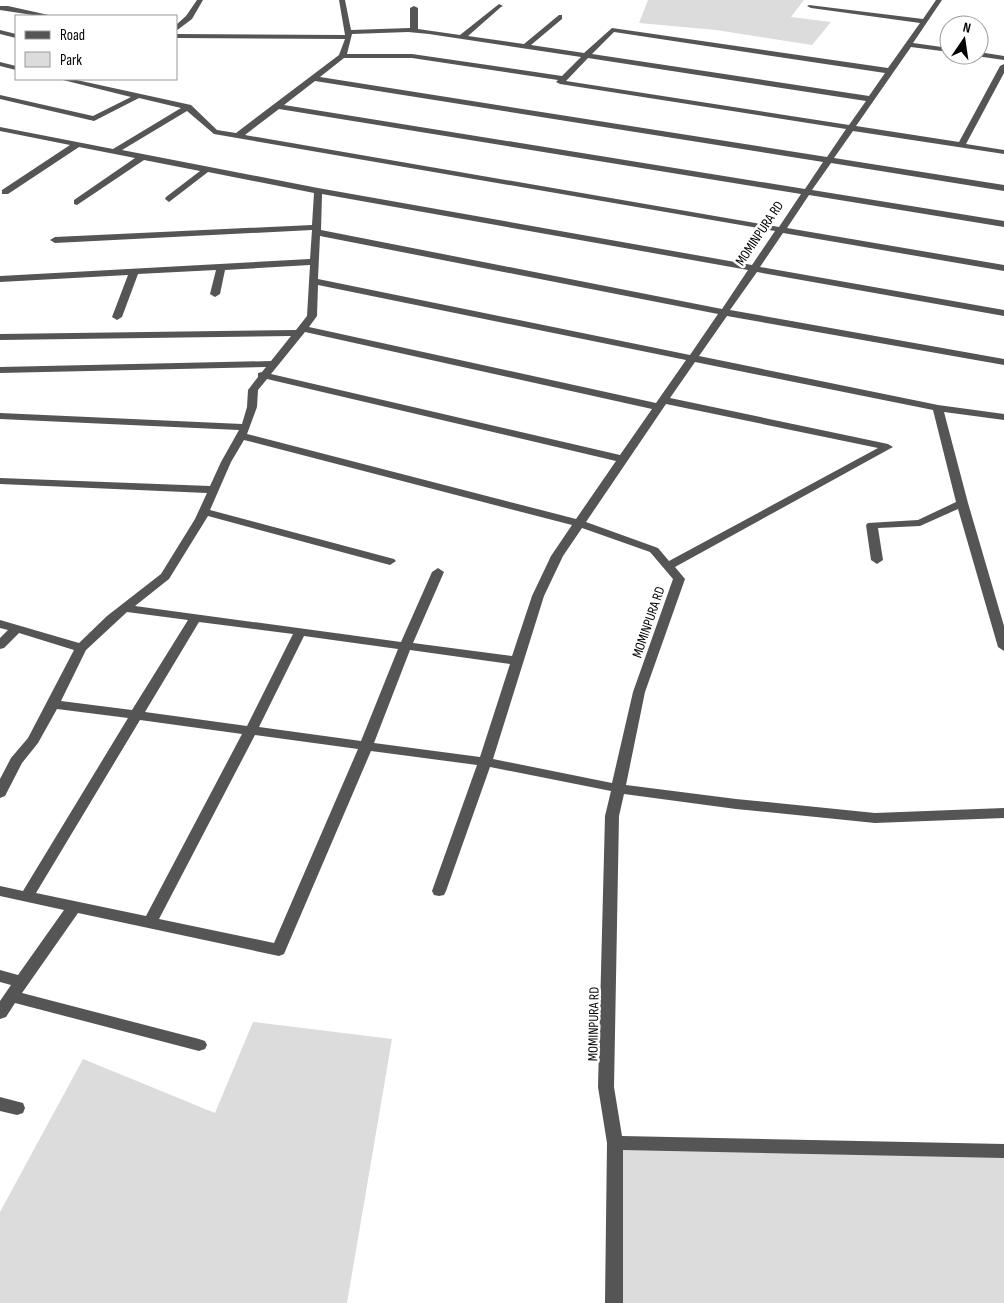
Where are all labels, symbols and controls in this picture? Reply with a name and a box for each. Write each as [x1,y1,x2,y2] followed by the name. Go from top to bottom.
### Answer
[15,15,178,80] legend
[939,15,989,65] north arrow
[961,19,972,37] text: N
[60,26,85,45] text: Road
[60,51,82,70] text: Park
[732,198,787,269] street label: MOMINPURA RD
[628,584,669,660] street label: MOMINPURA RD
[584,987,603,1061] street label: MOMINPURA RD

